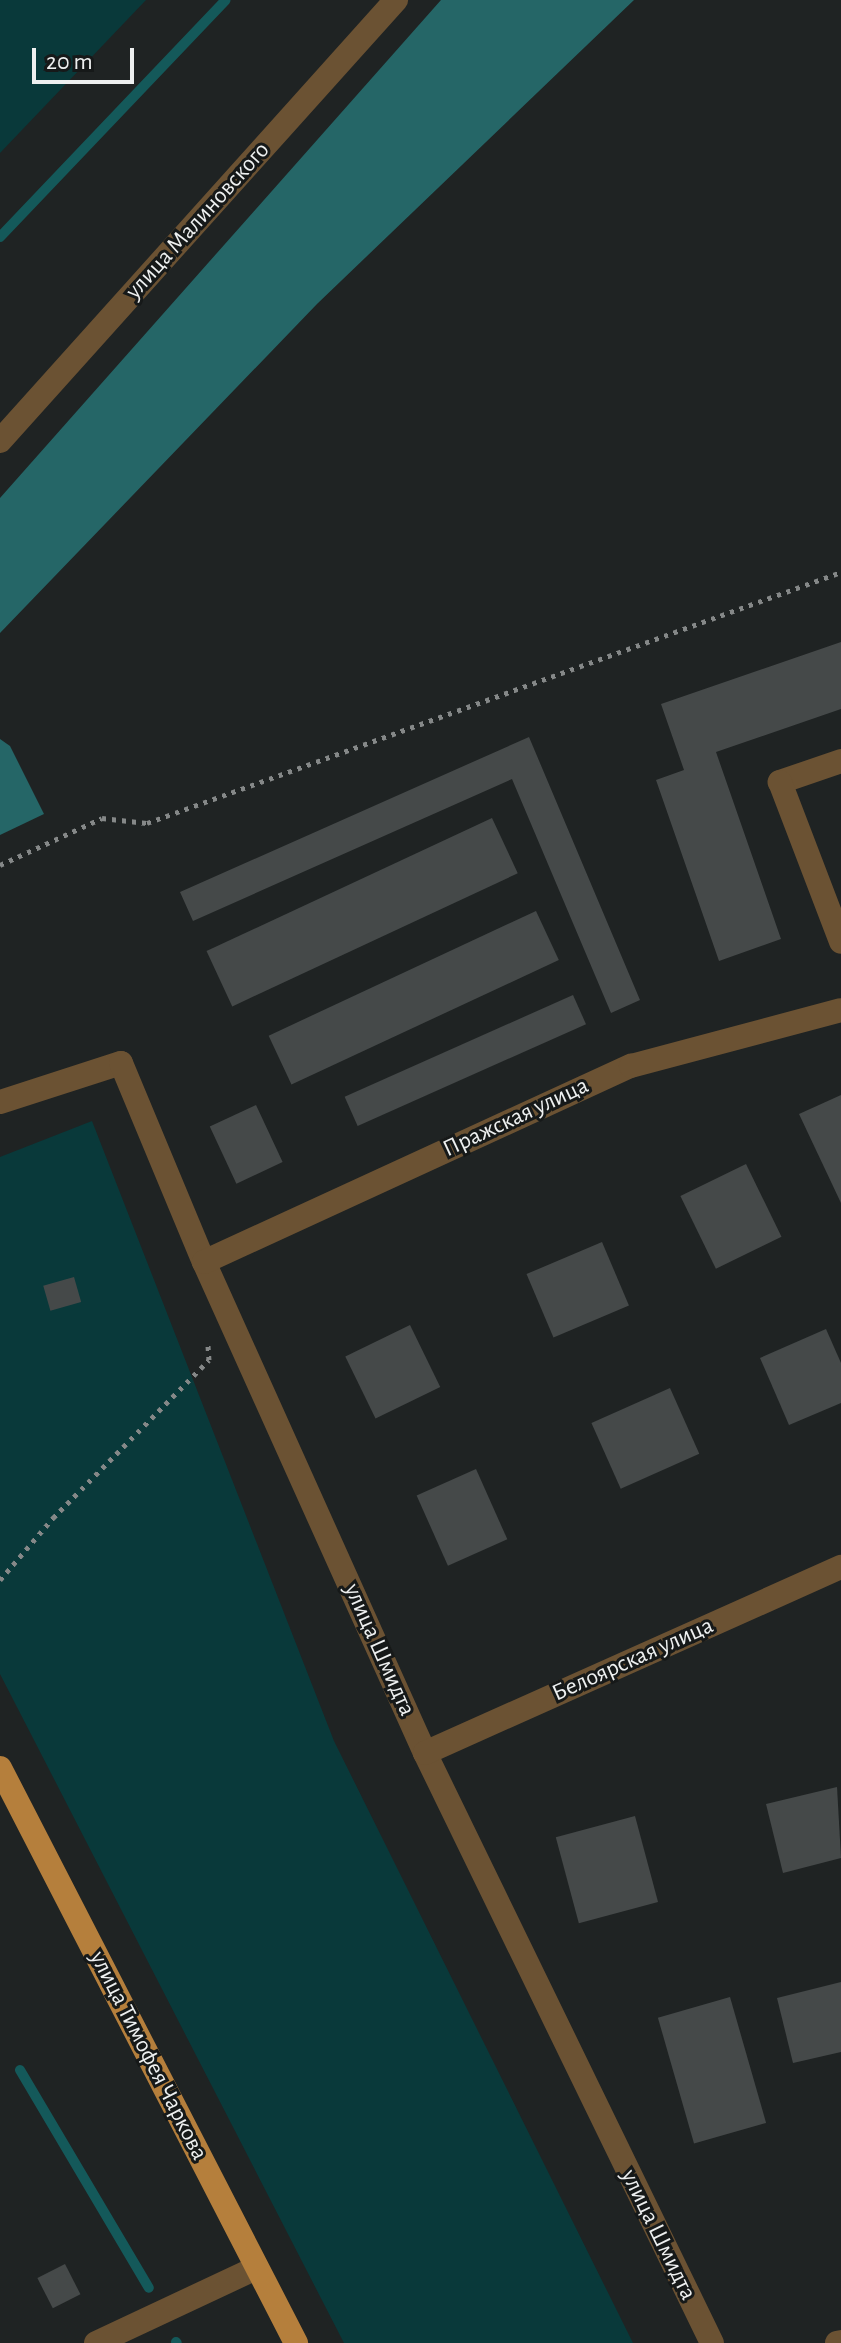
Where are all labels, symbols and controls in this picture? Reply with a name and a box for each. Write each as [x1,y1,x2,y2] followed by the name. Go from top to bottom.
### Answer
[36,32,138,82] scale bar
[46,50,93,74] text: 20 m
[120,137,276,305] street label: улица Малиновского
[439,1072,593,1164] street label: Пражская улица
[337,1579,421,1721] street label: улица Шмидта
[548,1612,718,1708] street label: Белоярская улица
[83,1947,213,2165] street label: улица Тимофея Чаркова
[614,2165,702,2305] street label: улица Шмидта

